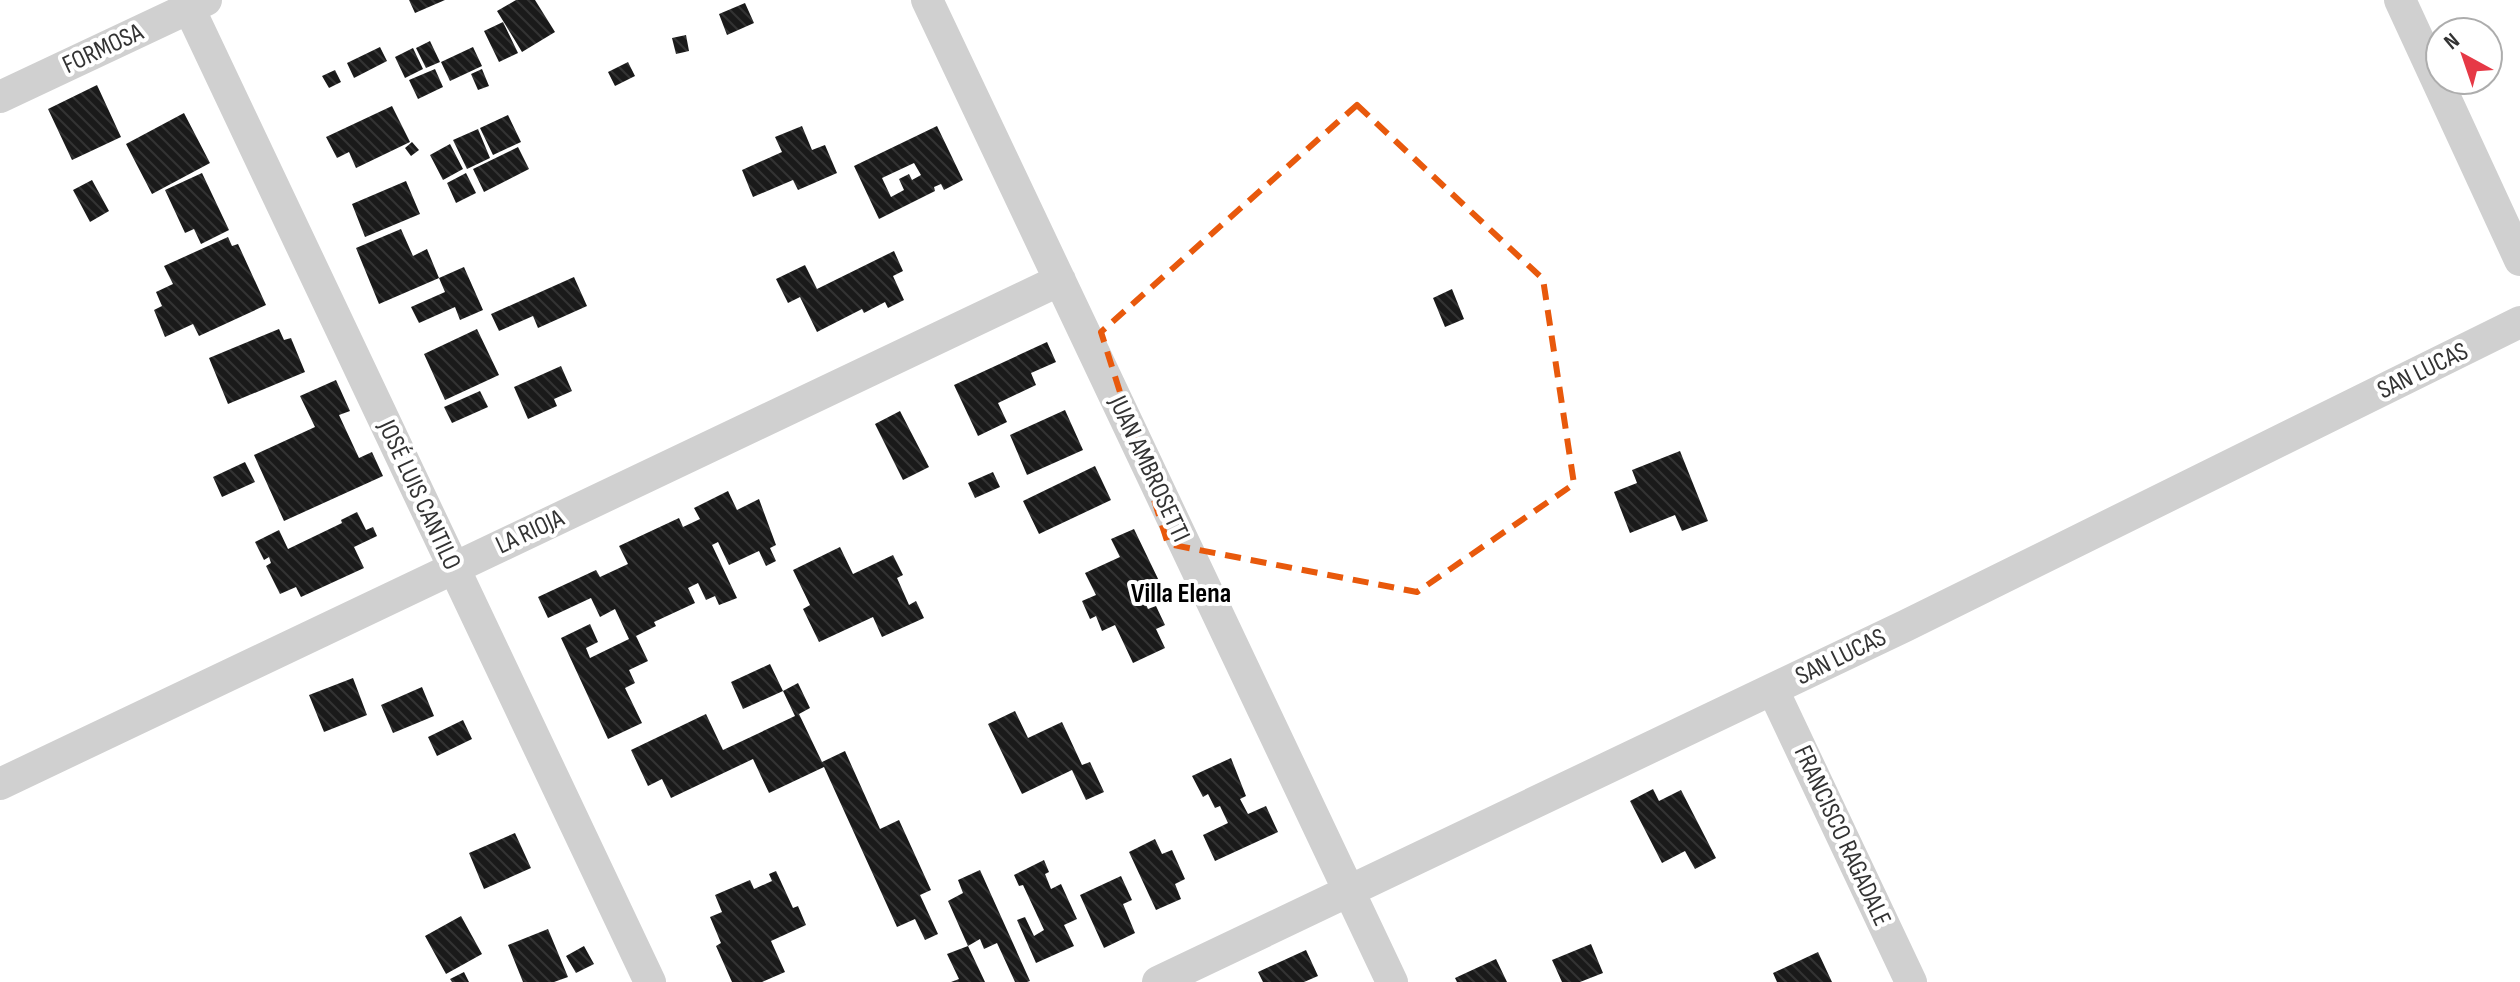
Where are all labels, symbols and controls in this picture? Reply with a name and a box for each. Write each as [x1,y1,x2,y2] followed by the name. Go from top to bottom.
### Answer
[2424,16,2504,96] north arrow
[58,17,149,81] street label: FORMOSA
[2439,28,2465,56] text: N
[2373,336,2473,406] street label: SAN LUCAS
[1101,390,1196,547] street label: JUAN AMBROSETTI
[370,414,467,575] street label: JOSÉ LUIS CANTILO
[491,502,570,561] street label: LA RIOJA
[1131,577,1231,610] district label: Villa Elena
[1791,622,1891,692] street label: SAN LUCAS
[1787,741,1897,931] street label: FRANCISCO RAGADALE

